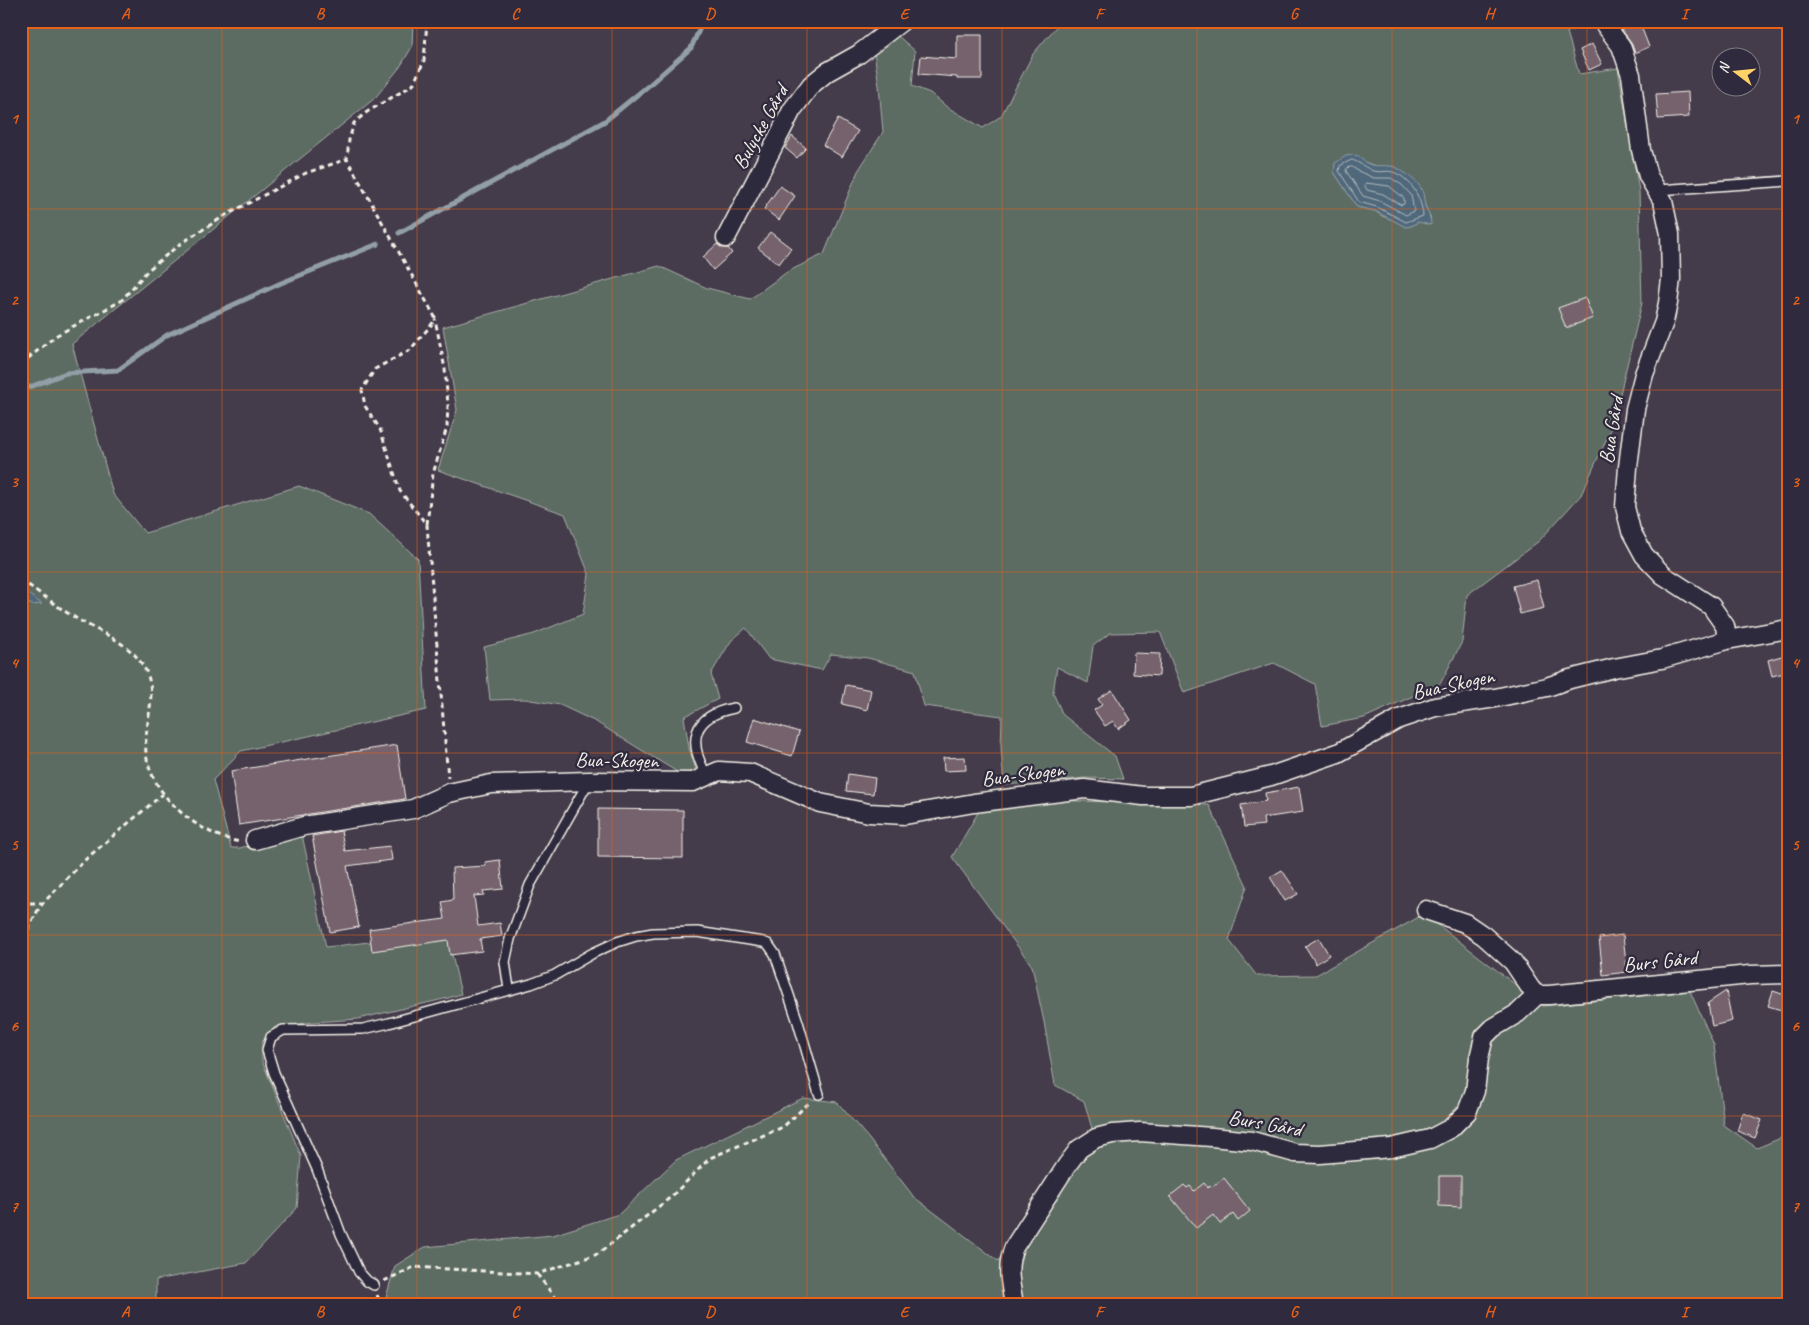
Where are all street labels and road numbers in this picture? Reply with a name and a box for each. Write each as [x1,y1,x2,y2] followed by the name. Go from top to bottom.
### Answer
[726,77,796,174] street label: Bulycke Gård
[1593,391,1630,465] street label: Bua Gård
[1410,662,1498,705] street label: Bua-Skogen
[575,746,660,774] street label: Bua-Skogen
[980,756,1067,792] street label: Bua-Skogen
[1622,944,1702,978] street label: Burs Gård
[1226,1104,1307,1143] street label: Burs Gård

